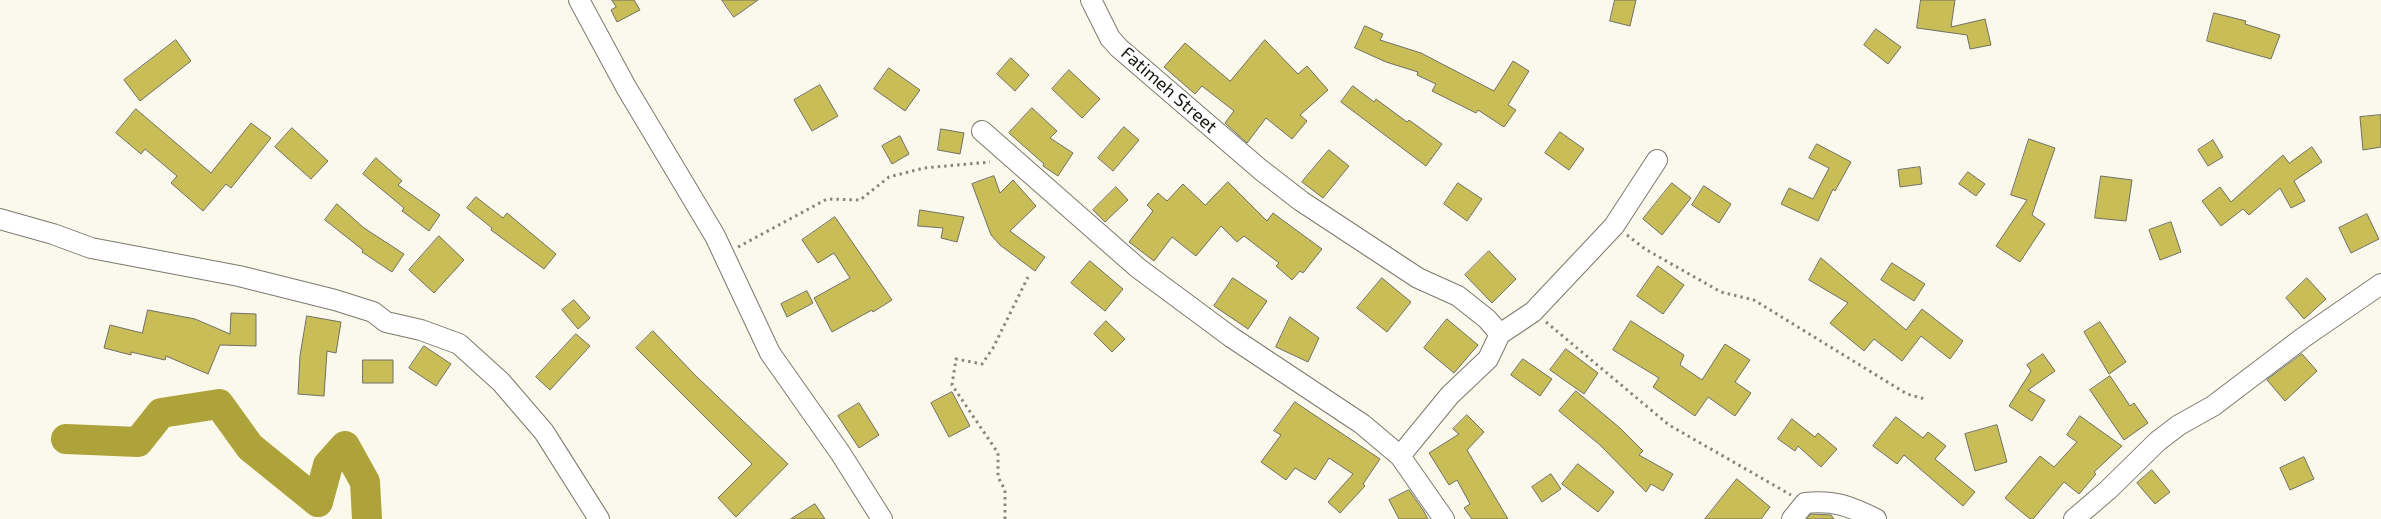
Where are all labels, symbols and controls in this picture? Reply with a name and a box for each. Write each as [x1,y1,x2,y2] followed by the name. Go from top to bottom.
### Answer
[1116,42,1222,138] street label: Fatimeh Street

